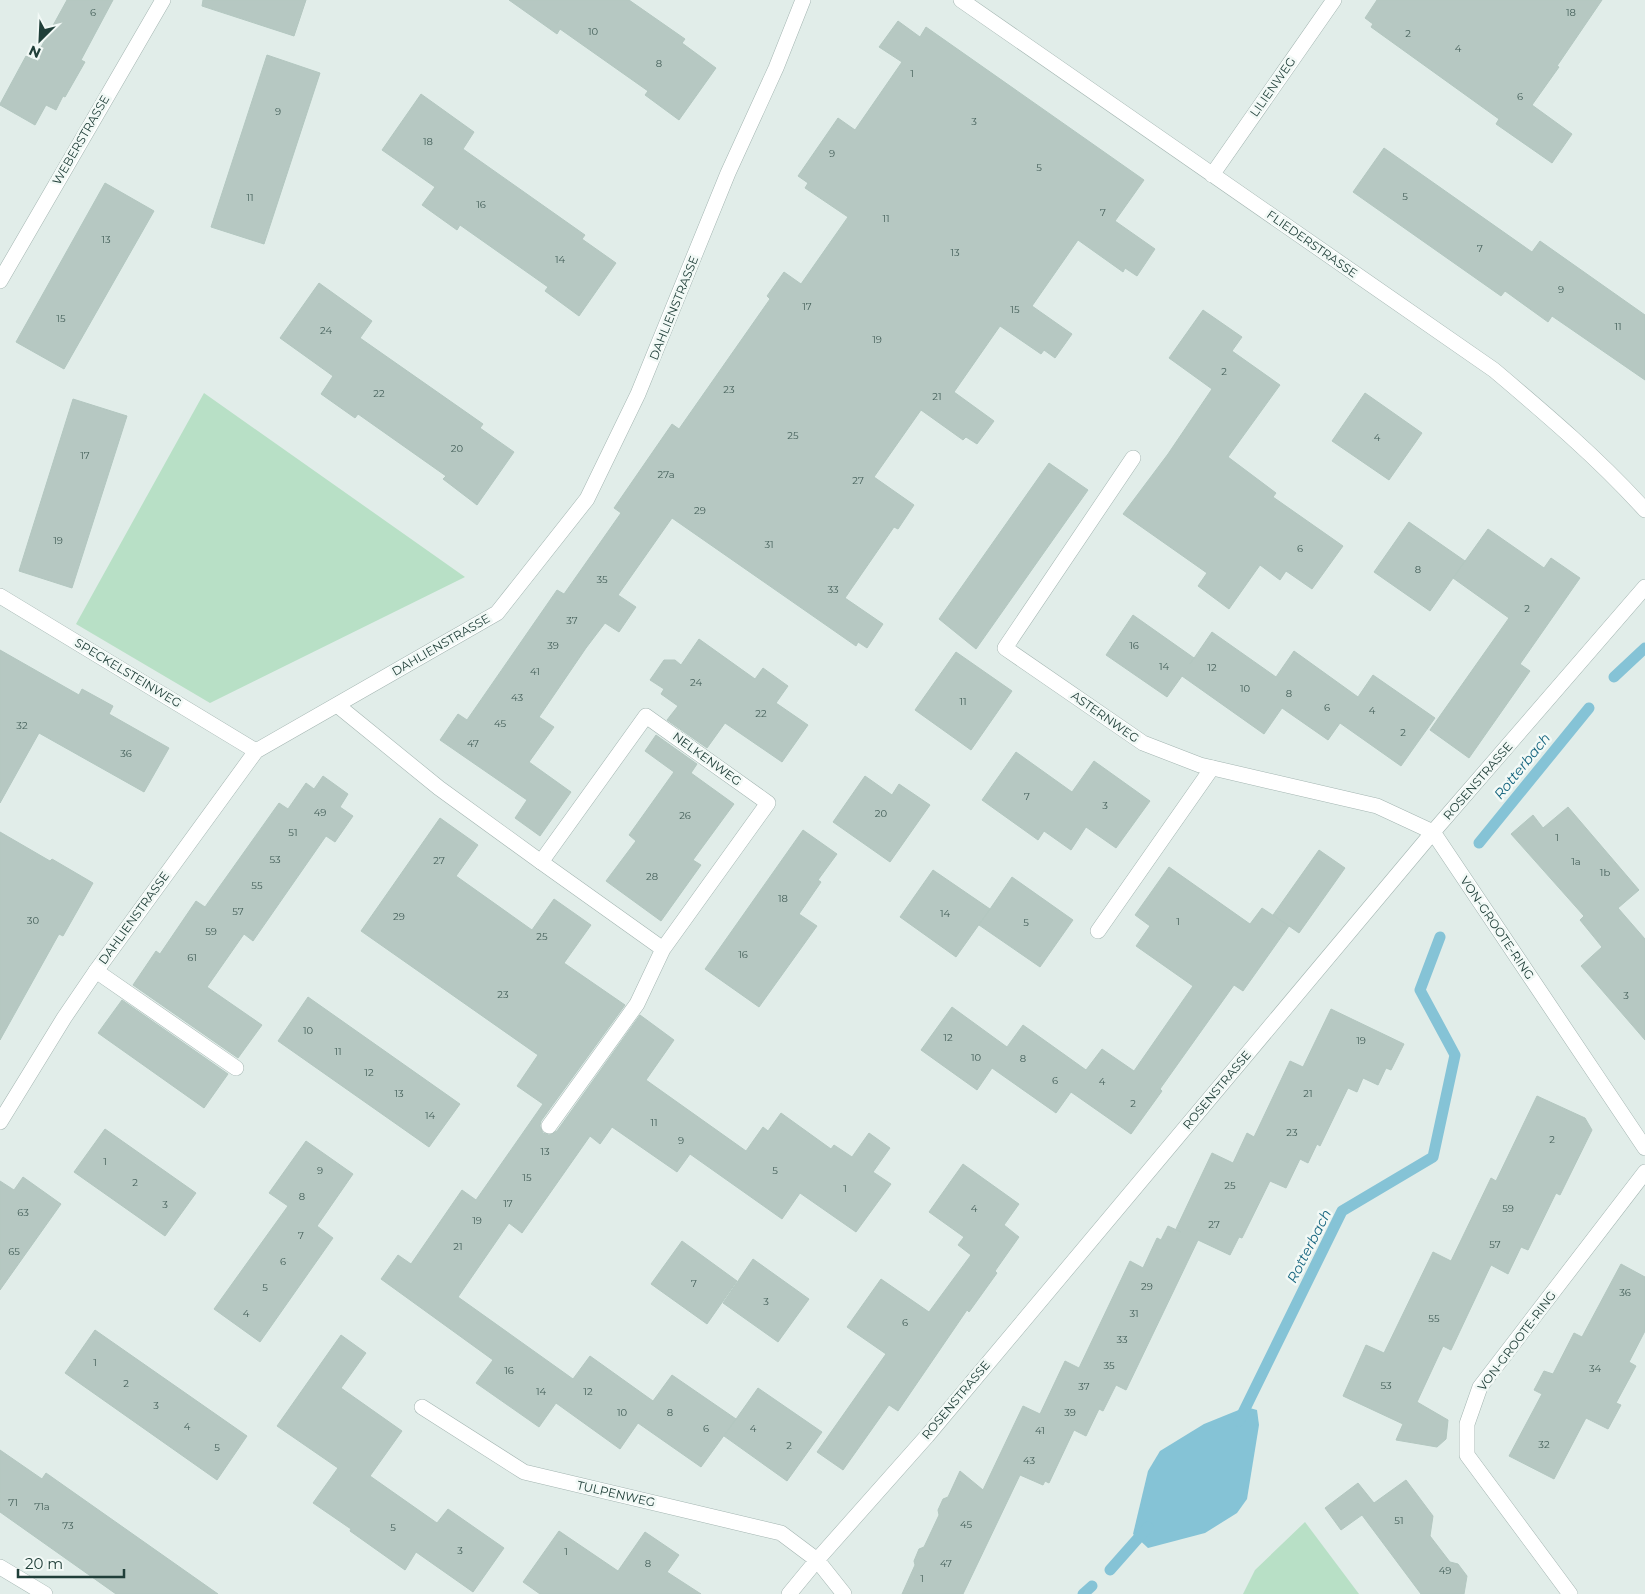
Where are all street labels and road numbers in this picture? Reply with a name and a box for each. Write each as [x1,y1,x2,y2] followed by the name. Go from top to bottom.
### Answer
[1247,54,1299,119] street label: LILIENWEG
[49,92,112,187] street label: WEBERSTRASSE
[1264,207,1360,280] street label: FLIEDERSTRASSE
[646,254,701,362] street label: DAHLIENSTRASSE
[389,610,493,679] street label: DAHLIENSTRASSE
[72,635,184,710] street label: SPECKELSTEINWEG
[1068,688,1142,746] street label: ASTERNWEG
[670,729,745,789] street label: NELKENWEG
[1440,739,1515,823] street label: ROSENSTRASSE
[95,868,172,967] street label: DAHLIENSTRASSE
[1457,873,1538,982] street label: VON-GROOTE-RING
[1179,1047,1254,1132] street label: ROSENSTRASSE
[1474,1288,1559,1394] street label: VON-GROOTE-RING
[918,1357,993,1442] street label: ROSENSTRASSE
[576,1477,657,1510] street label: TULPENWEG

